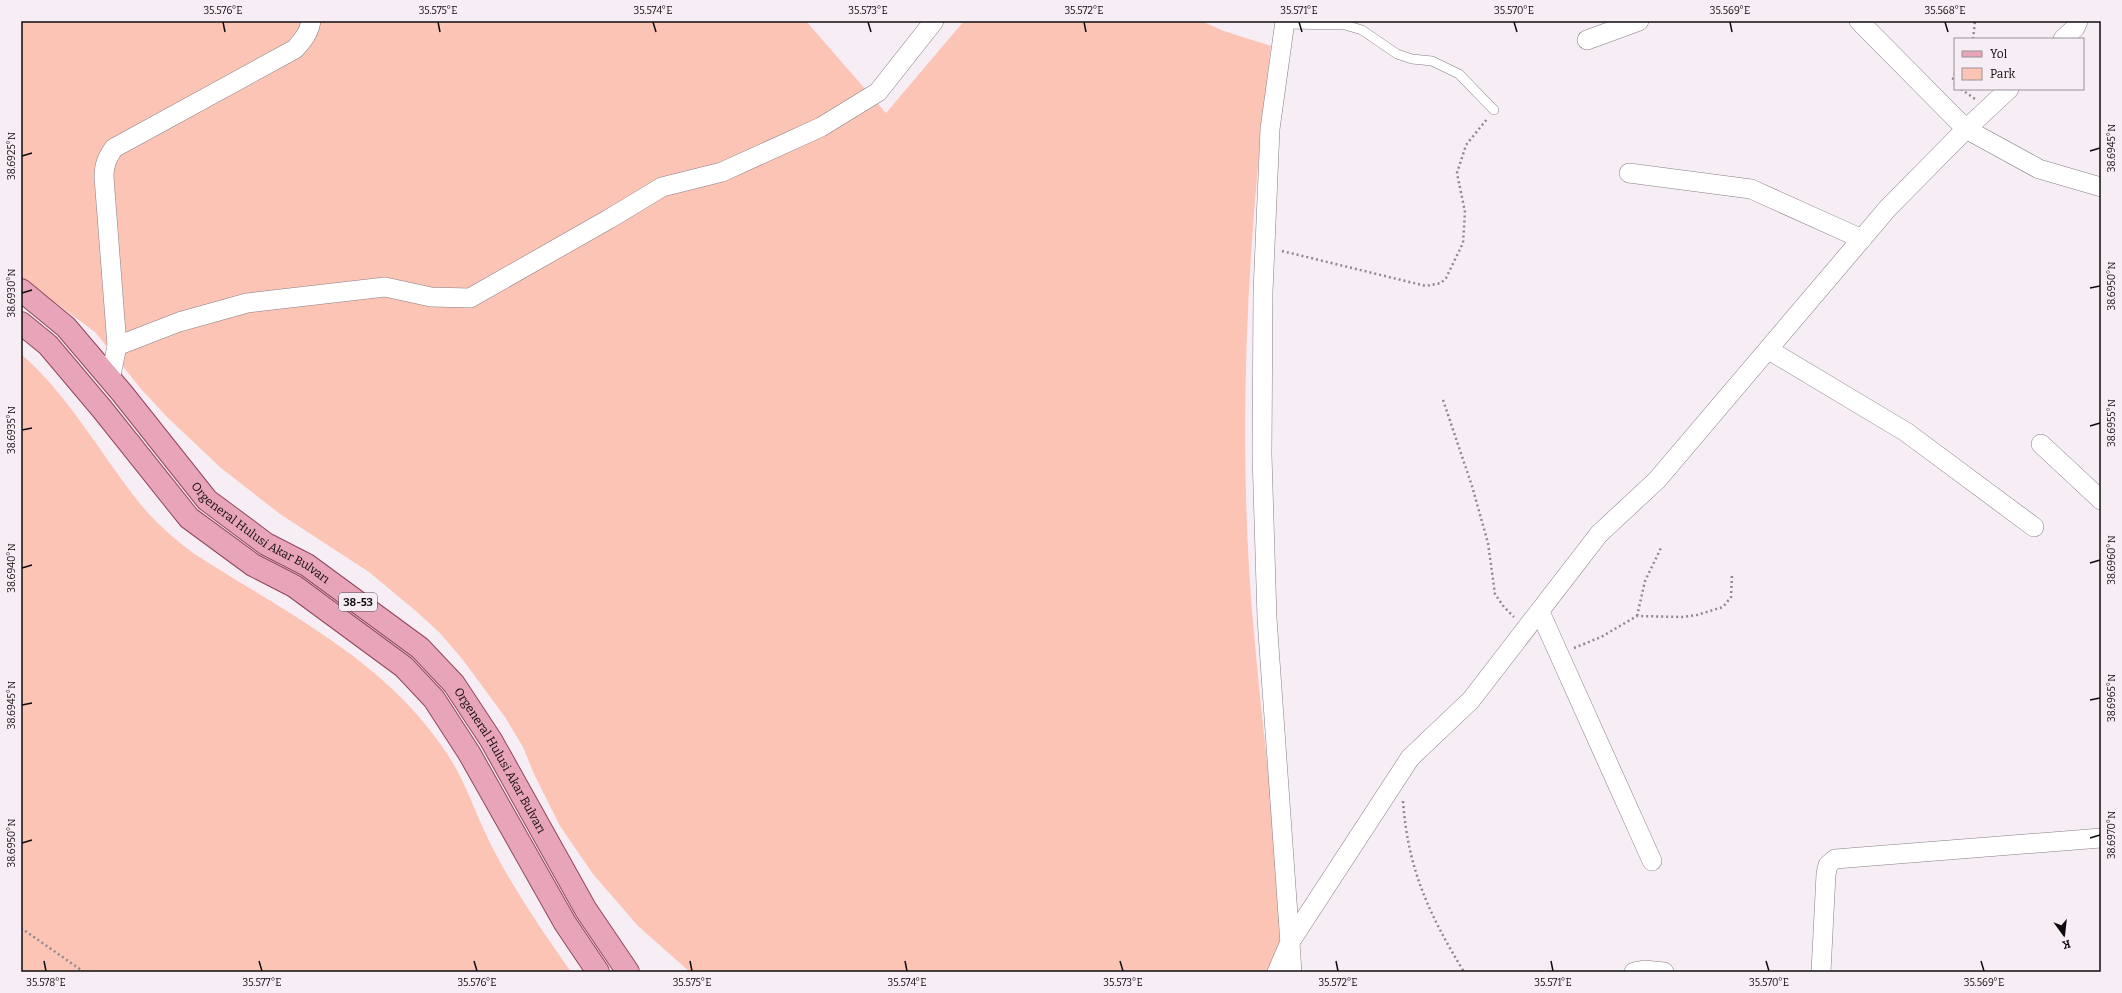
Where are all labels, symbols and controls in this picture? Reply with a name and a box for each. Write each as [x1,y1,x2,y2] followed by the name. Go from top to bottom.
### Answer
[203,5,243,17] text: 35.576°E
[419,5,457,17] text: 35.575°E
[633,5,673,17] text: 35.574°E
[848,5,888,17] text: 35.573°E
[1064,5,1104,17] text: 35.572°E
[1280,5,1318,17] text: 35.571°E
[1494,5,1534,17] text: 35.570°E
[1710,5,1750,17] text: 35.569°E
[1925,5,1965,17] text: 35.568°E
[1954,38,2084,90] legend
[1990,47,2008,61] text: Yol
[1990,67,2016,81] text: Park
[2106,124,2118,172] text: 38.6945°N
[6,132,18,180] text: 38.6925°N
[2106,262,2118,310] text: 38.6950°N
[6,268,18,317] text: 38.6930°N
[2106,399,2118,447] text: 38.6955°N
[6,406,18,454] text: 38.6935°N
[188,479,333,587] street label: Orgeneral Hulusi Akar Bulvarı
[2106,535,2118,585] text: 38.6960°N
[6,543,18,593] text: 38.6940°N
[339,593,377,611] road number: 38-53
[2106,674,2118,722] text: 38.6965°N
[6,681,18,729] text: 38.6945°N
[451,685,549,836] street label: Orgeneral Hulusi Akar Bulvarı
[2106,811,2118,859] text: 38.6970°N
[6,819,18,867] text: 38.6950°N
[2044,915,2084,955] north arrow
[2061,937,2072,952] text: K
[26,977,66,989] text: 35.578°E
[242,977,282,989] text: 35.577°E
[457,977,497,989] text: 35.576°E
[673,977,711,989] text: 35.575°E
[887,977,927,989] text: 35.574°E
[1103,977,1143,989] text: 35.573°E
[1318,977,1358,989] text: 35.572°E
[1534,977,1572,989] text: 35.571°E
[1749,977,1789,989] text: 35.570°E
[1964,977,2004,989] text: 35.569°E

